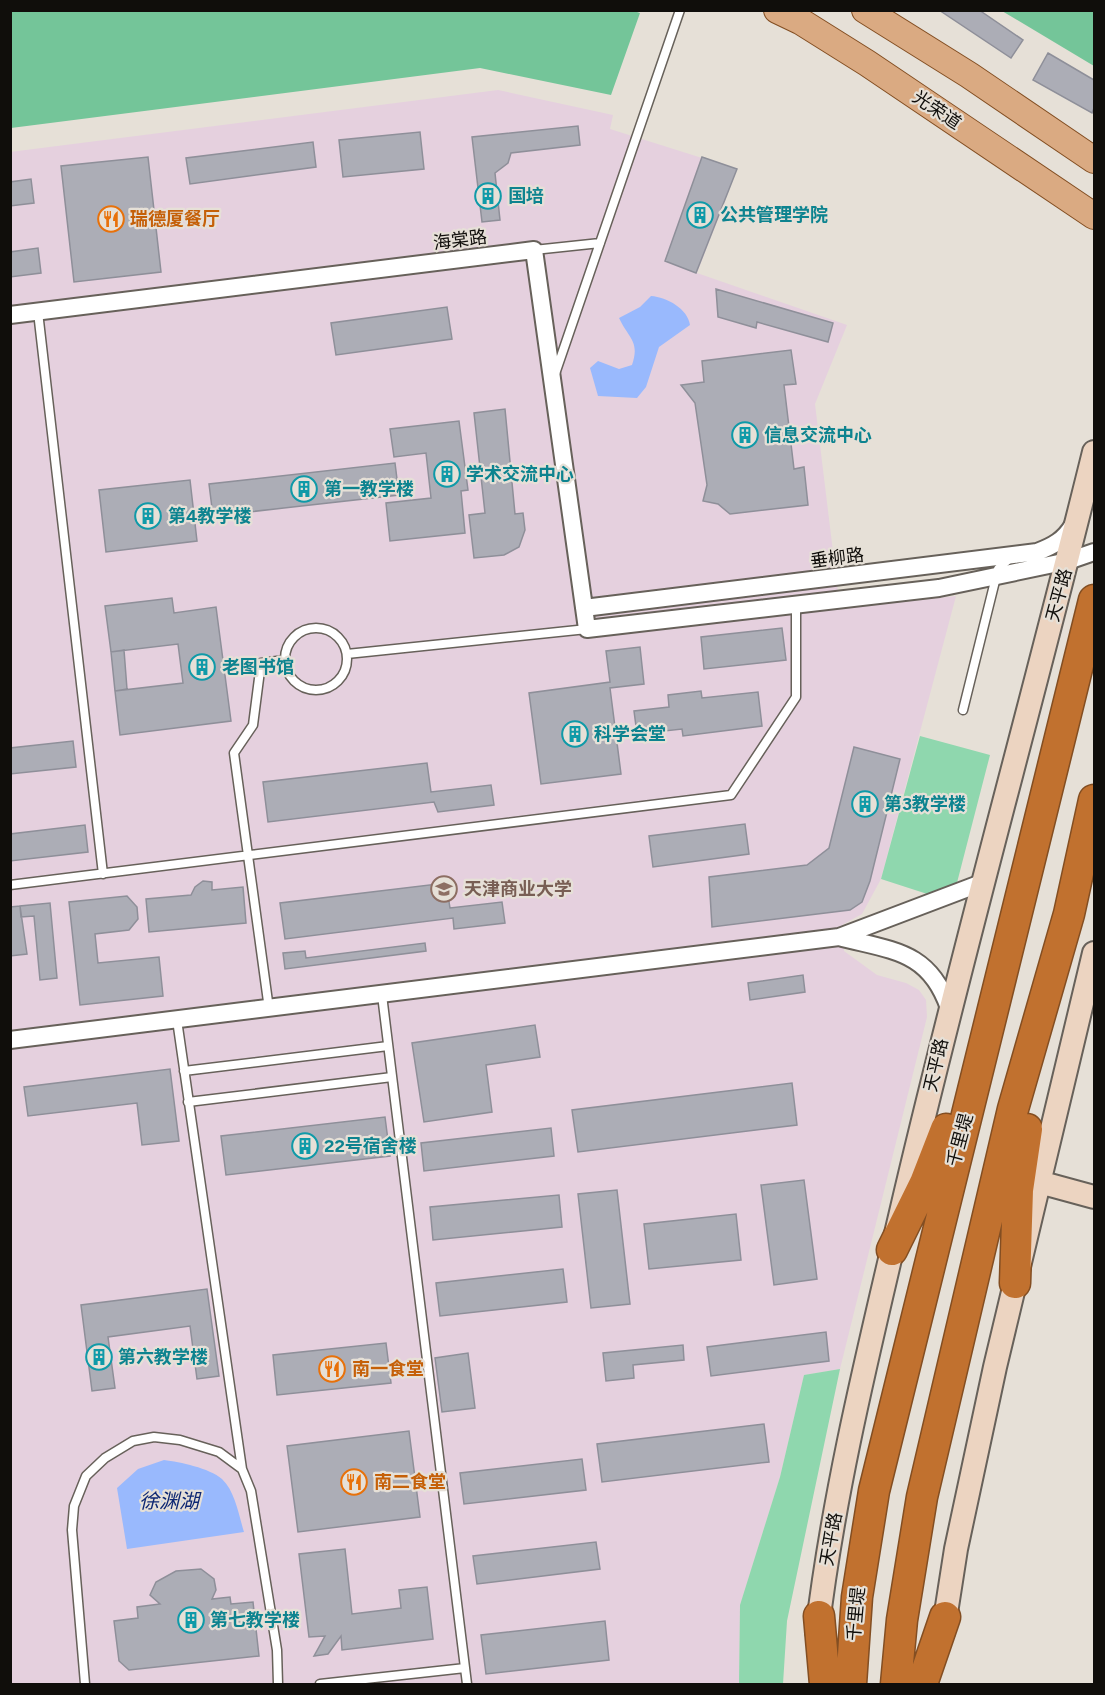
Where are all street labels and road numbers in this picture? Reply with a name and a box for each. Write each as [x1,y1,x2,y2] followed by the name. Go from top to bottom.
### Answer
[908,86,966,134] street label: 光荣道
[432,226,488,254] street label: 海棠路
[809,544,865,572] street label: 垂柳路
[1041,566,1077,624] street label: 天平路
[919,1036,953,1094] street label: 天平路
[942,1111,978,1169] street label: 千里堤
[815,1511,847,1567] street label: 天平路
[843,1586,869,1642] street label: 千里堤

